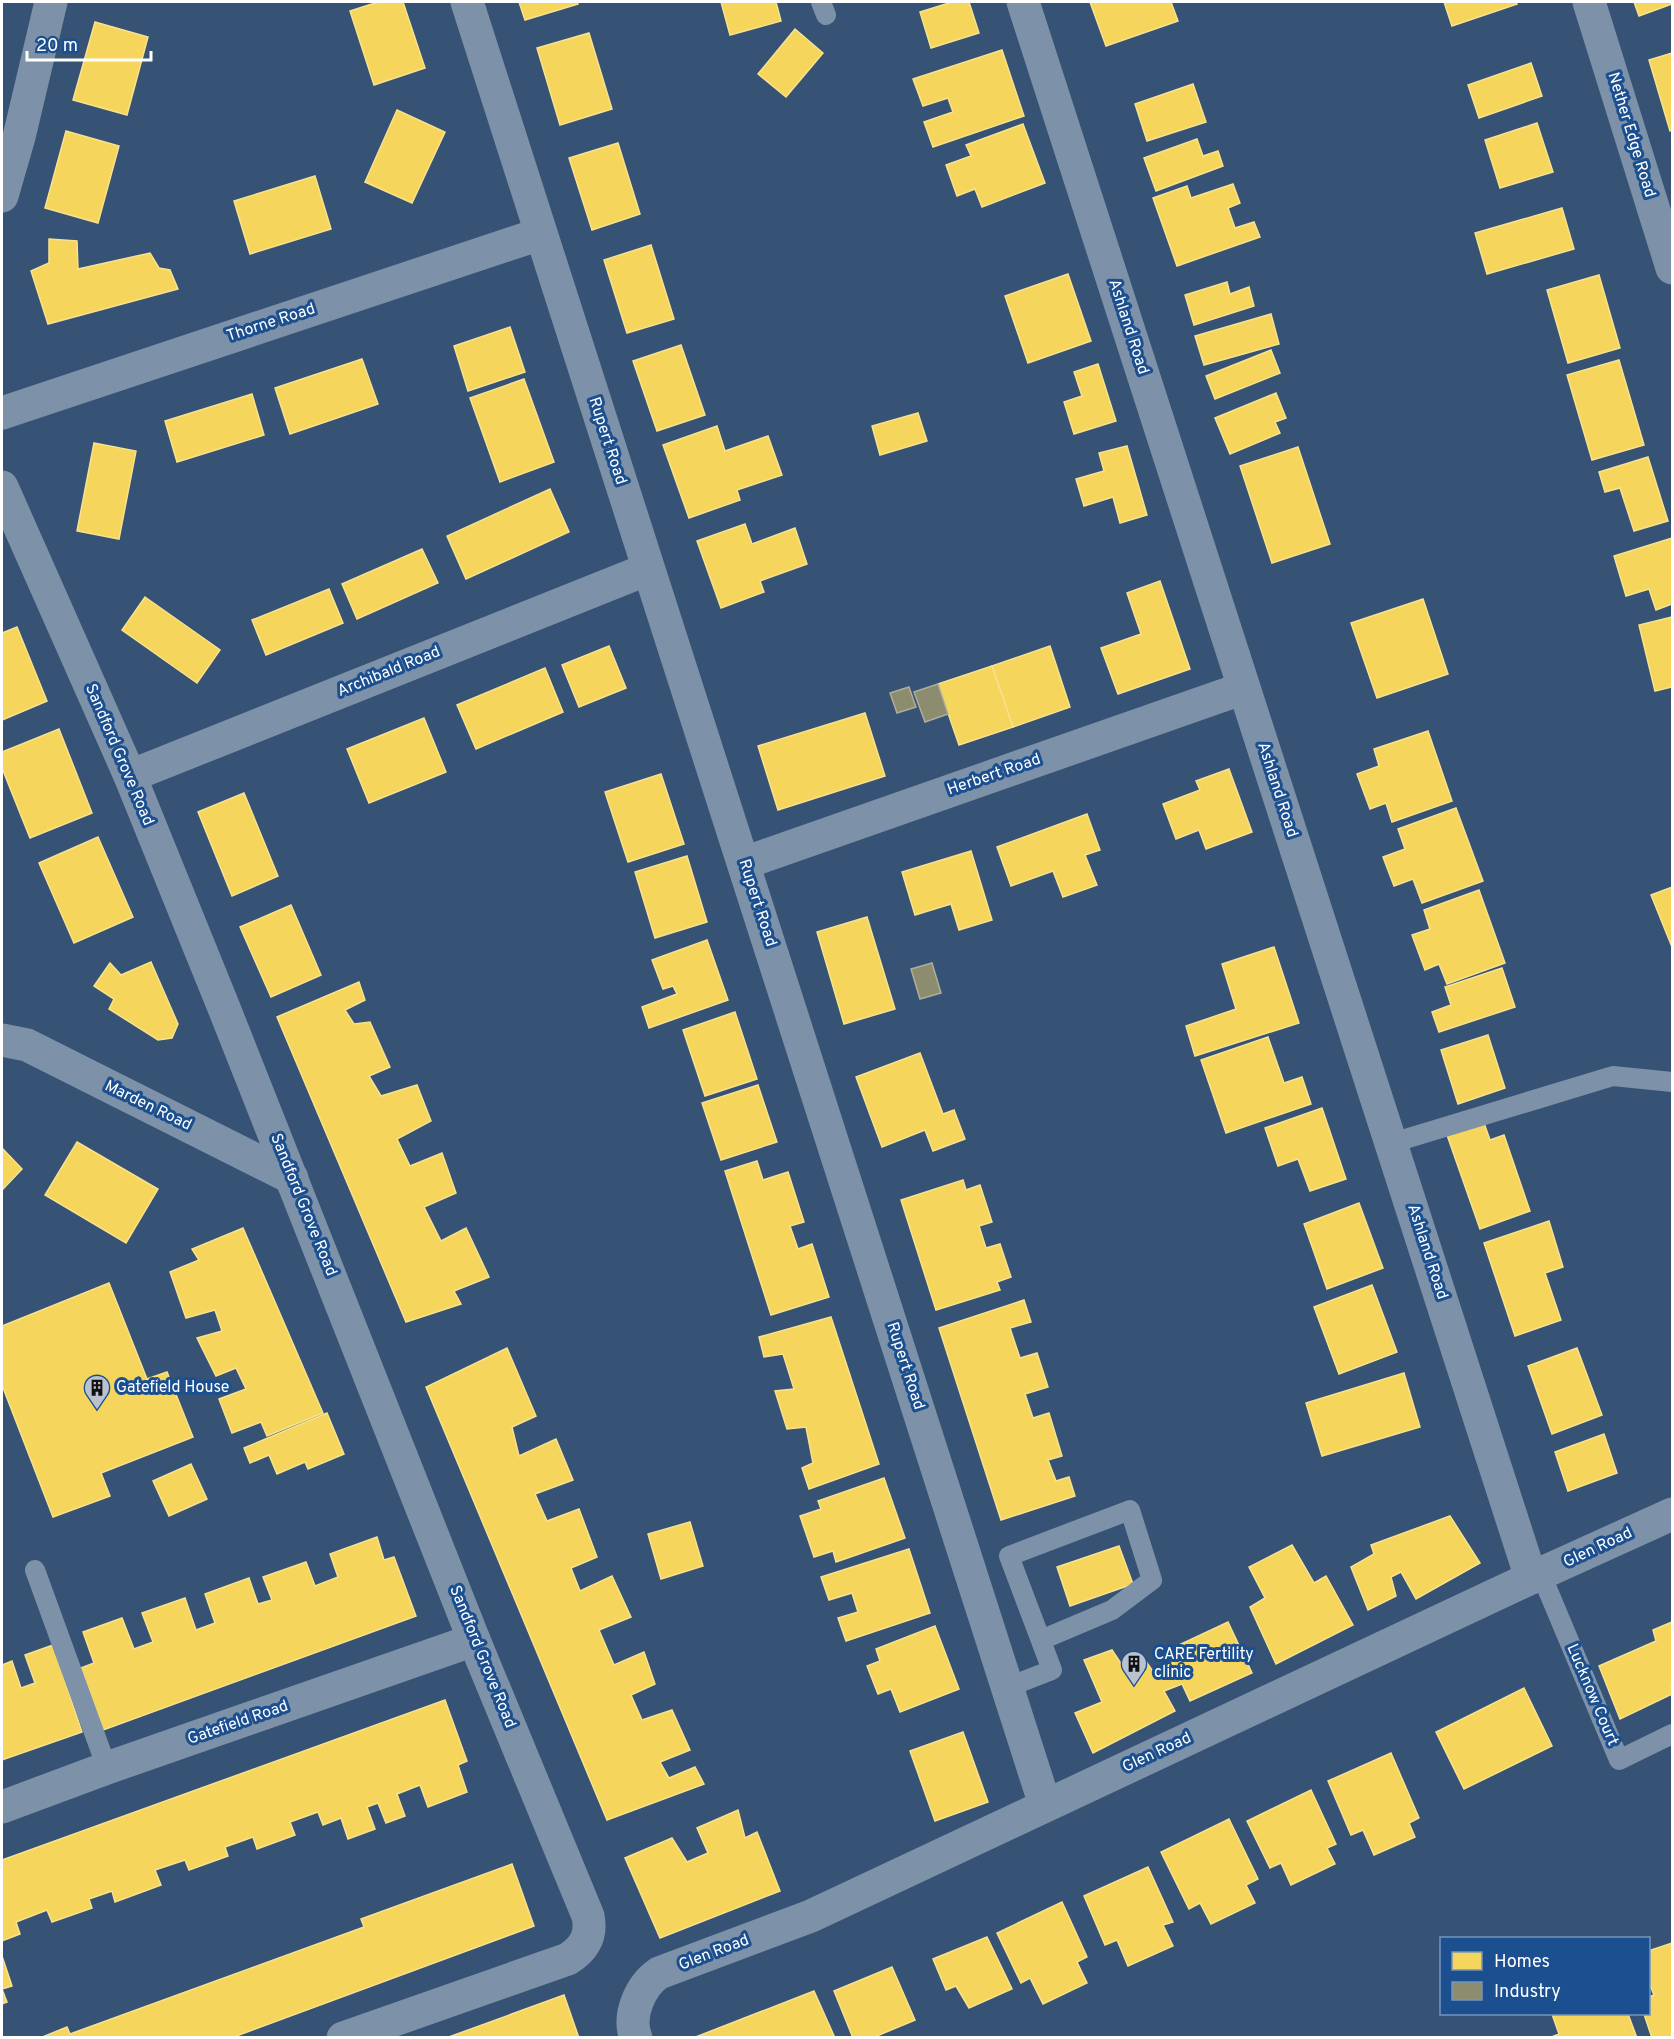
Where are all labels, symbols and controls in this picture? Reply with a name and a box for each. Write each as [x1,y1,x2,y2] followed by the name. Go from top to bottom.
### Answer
[27,24,152,62] scale bar
[36,35,78,58] text: 20 m
[1602,70,1660,200] street label: Nether Edge Road
[1103,277,1153,377] street label: Ashland Road
[224,299,318,347] street label: Thorne Road
[583,395,631,487] street label: Rupert Road
[335,642,443,702] street label: Archibald Road
[80,681,158,829] street label: Sandford Grove Road
[1252,740,1302,840] street label: Ashland Road
[945,750,1043,800] street label: Herbert Road
[733,857,781,949] street label: Rupert Road
[101,1076,195,1136] street label: Marden Road
[265,1131,341,1279] street label: Sandford Grove Road
[1402,1202,1452,1302] street label: Ashland Road
[881,1320,929,1412] street label: Rupert Road
[82,1373,112,1411] building icon: Gatefield House
[116,1378,229,1398] place label: Gatefield House
[1560,1523,1636,1573] street label: Glen Road
[444,1583,520,1731] street label: Sandford Grove Road
[1562,1641,1622,1749] street label: Lucknow Court
[1154,1645,1254,1683] place label: CARE Fertility clinic
[1119,1649,1149,1687] building icon: CARE Fertility clinic
[185,1696,291,1750] street label: Gatefield Road
[1119,1728,1195,1778] street label: Glen Road
[676,1930,752,1976] street label: Glen Road
[1440,1937,1650,2015] legend
[1494,1951,1550,1974] text: Homes
[1494,1981,1561,2004] text: Industry

